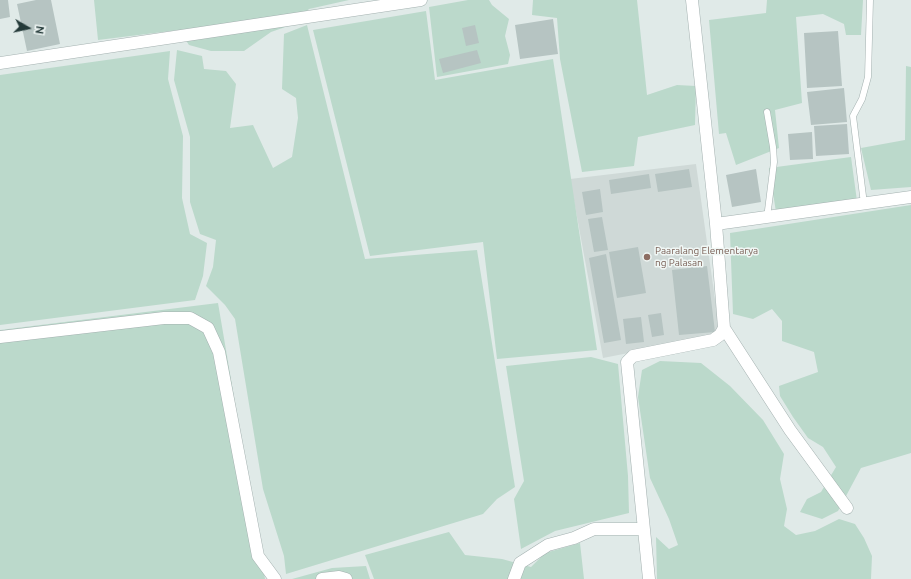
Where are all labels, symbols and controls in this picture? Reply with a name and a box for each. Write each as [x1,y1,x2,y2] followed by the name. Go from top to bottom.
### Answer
[8,8,48,48] north arrow
[33,25,46,35] text: N
[655,245,758,268] place label: Paaralang Elementarya ng Palasan
[642,252,652,262] marker: Paaralang Elementarya ng Palasan

